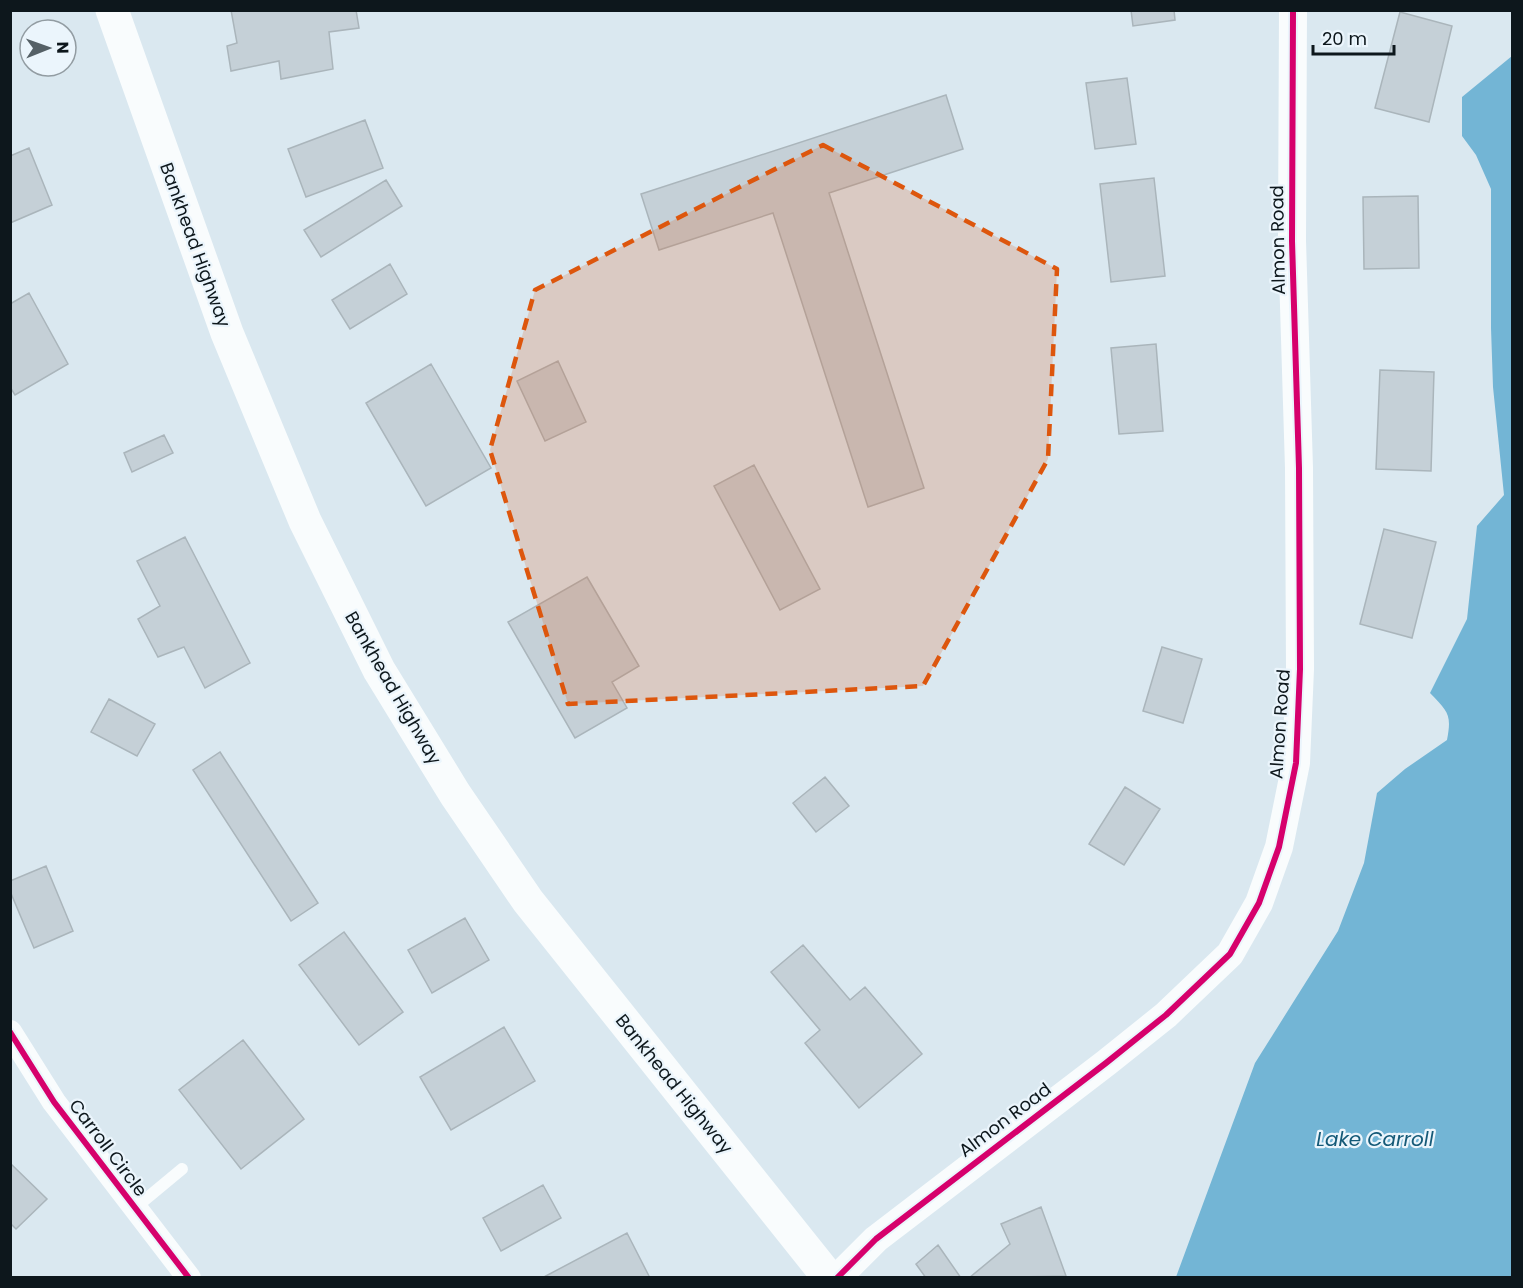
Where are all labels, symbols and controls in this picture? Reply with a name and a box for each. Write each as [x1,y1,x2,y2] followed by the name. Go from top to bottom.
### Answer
[18,18,78,78] north arrow
[1313,18,1394,56] scale bar
[1322,26,1367,51] text: 20 m
[51,42,74,54] text: N
[154,159,237,331] street label: Bankhead Highway
[1264,185,1291,295] street label: Almon Road
[339,606,448,769] street label: Bankhead Highway
[1263,668,1296,780] street label: Almon Road
[610,1008,739,1159] street label: Bankhead Highway
[953,1077,1056,1163] street label: Almon Road
[63,1094,153,1202] street label: Carroll Circle
[1316,1125,1434,1153] water label: Lake Carroll

